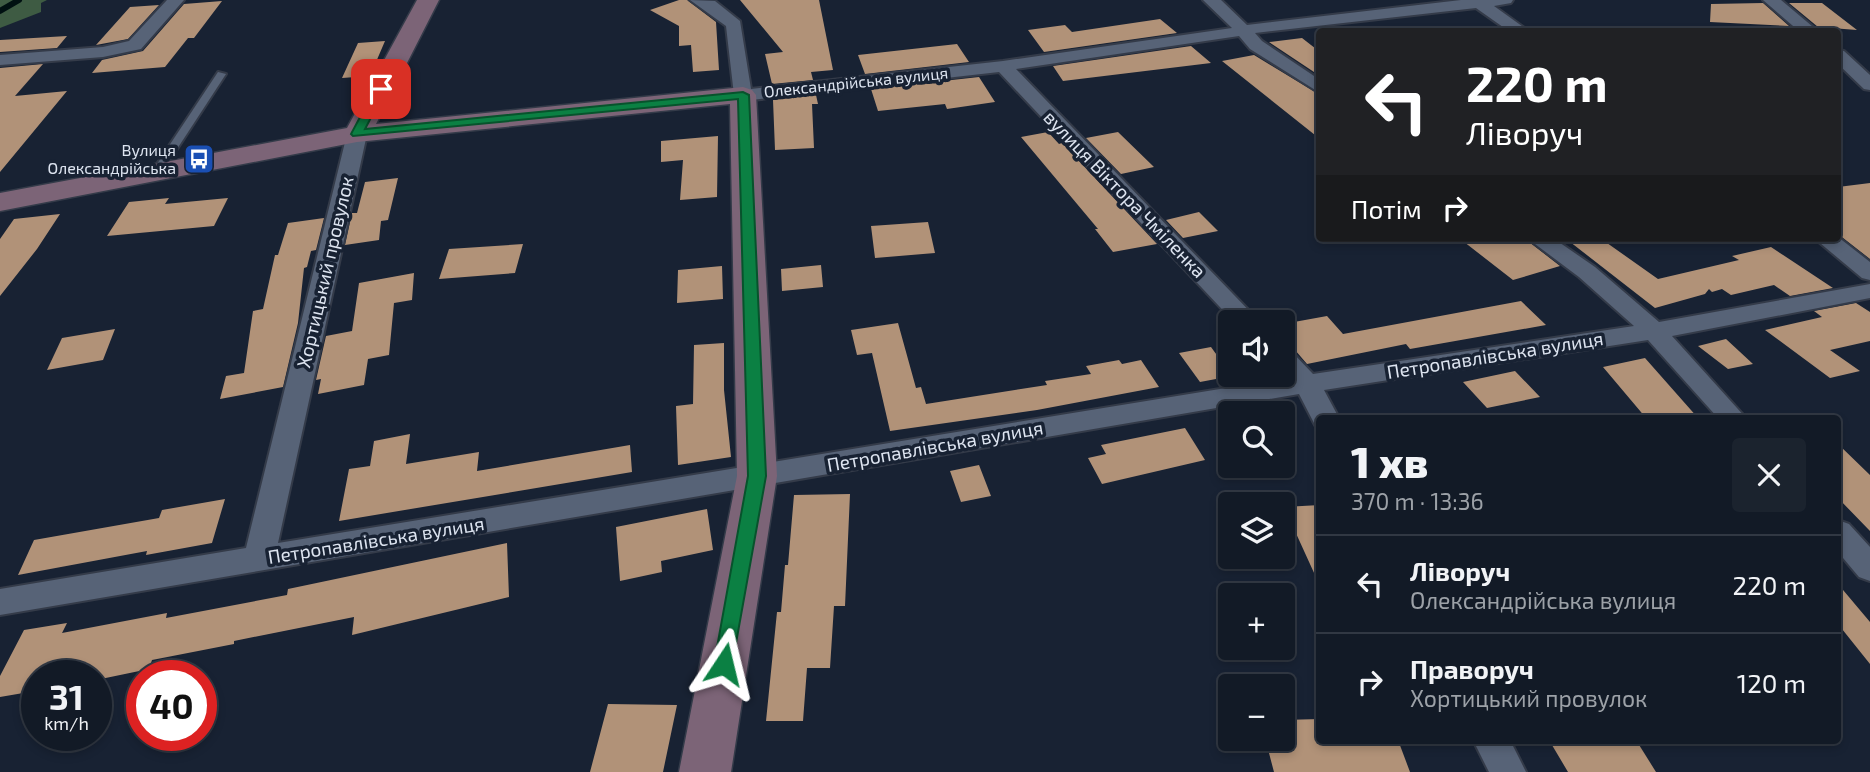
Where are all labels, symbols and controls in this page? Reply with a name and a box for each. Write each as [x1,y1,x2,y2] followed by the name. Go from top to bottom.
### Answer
[1466,53,1608,112] text: 220 m
[1351,56,1442,147] icon: left
[351,59,411,119] pin
[763,62,949,102] street label: Олександрійська вулиця
[362,70,400,108] icon: arrive
[1039,105,1211,283] street label: вулиця Віктора Чміленка
[1466,113,1583,151] text: Ліворуч
[48,140,176,177] place label: Вулиця Олександрійська
[182,142,216,176] bus stop icon: Вулиця Олександрійська
[291,174,359,370] street label: Хортицький провулок
[1436,189,1474,227] icon: right
[1351,193,1422,224] text: Потім
[1218,310,1295,751] map controls
[1218,310,1295,387] button: sound
[1385,326,1605,384] street label: Петропавлівська вулиця
[1218,401,1295,478] button: search
[825,415,1045,477] street label: Петропавлівська вулиця
[1351,436,1428,486] text: 1 хв
[1732,438,1806,512] button: close
[1351,487,1484,515] text: 370 m · 13:36
[1218,492,1295,569] button: layers
[266,511,486,569] street label: Петропавлівська вулиця
[1410,555,1510,586] text: Ліворуч
[1351,565,1389,603] icon: left
[1733,569,1806,600] text: 220 m
[1218,583,1295,660] button: +
[1410,586,1676,614] text: Олександрійська вулиця
[687,627,761,701] position arrow
[1410,653,1534,684] text: Праворуч
[126,660,217,751] speed limit sign: 40
[1351,663,1389,701] icon: right
[1737,667,1806,698] text: 120 m
[1218,674,1295,751] button: −
[49,675,84,717] text: 31
[1410,684,1647,712] text: Хортицький провулок
[44,712,89,734] text: km/h

